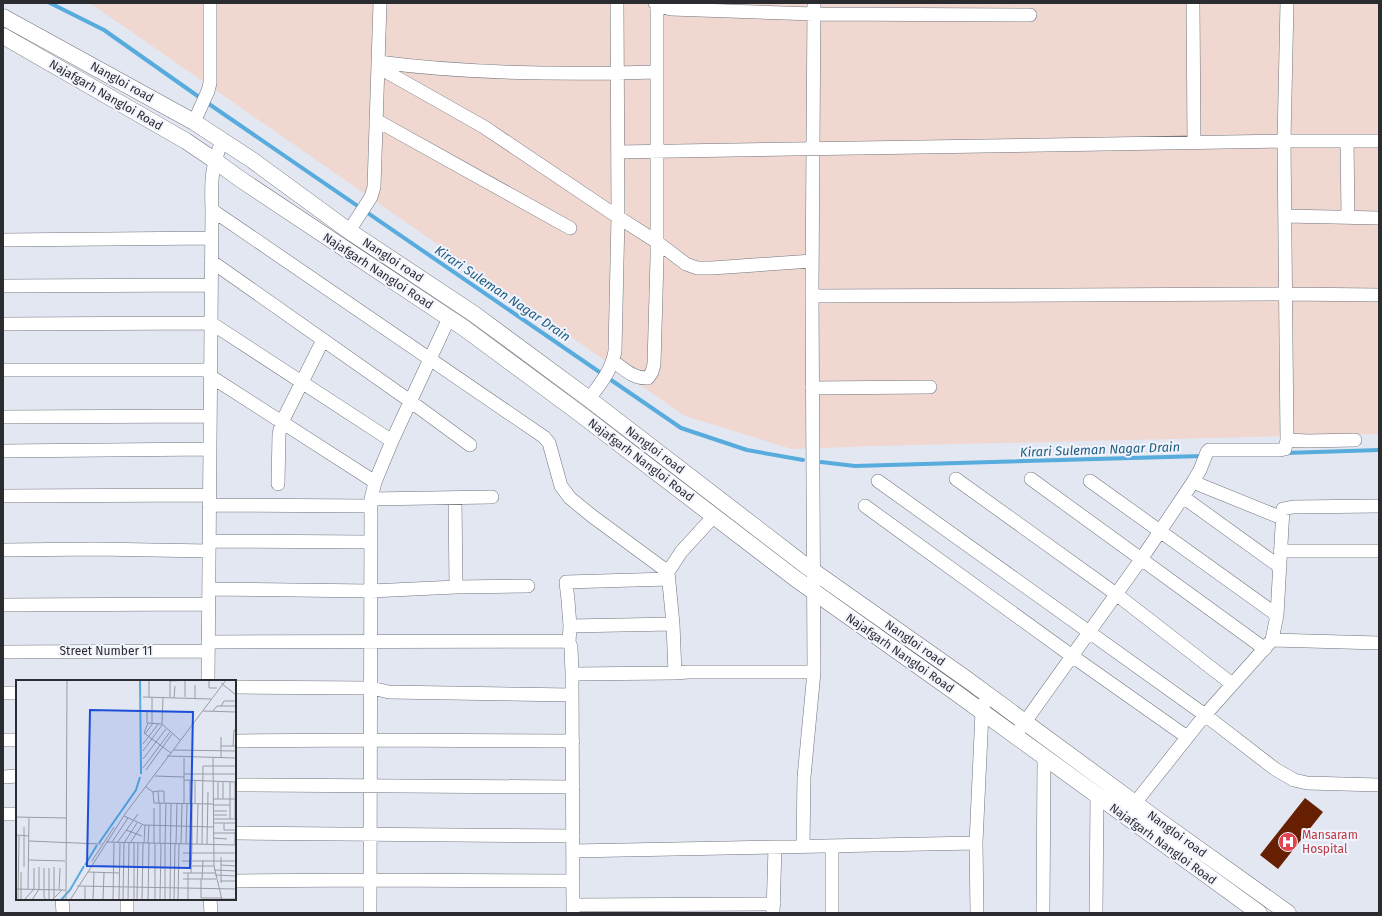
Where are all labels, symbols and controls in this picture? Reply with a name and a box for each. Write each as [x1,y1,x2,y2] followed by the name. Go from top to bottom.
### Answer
[47,57,165,133] street label: Najafgarh Nangloi Road
[88,59,156,105] street label: Nangloi road
[320,230,436,312] street label: Najafgarh Nangloi Road
[360,235,426,285] street label: Nangloi road
[432,242,573,344] water label: Kirari Suleman Nagar Drain
[585,416,697,504] street label: Najafgarh Nangloi Road
[623,423,687,477] street label: Nangloi road
[1020,439,1180,460] water label: Kirari Suleman Nagar Drain
[843,610,957,696] street label: Najafgarh Nangloi Road
[882,617,948,669] street label: Nangloi road
[60,644,152,658] street label: Street Number 11
[16,680,236,900] inset map
[1107,801,1219,887] street label: Najafgarh Nangloi Road
[1145,808,1209,860] street label: Nangloi road
[1302,828,1358,856] place label: Mansaram Hospital
[1277,831,1299,853] hospital icon: Mansaram Hospital

